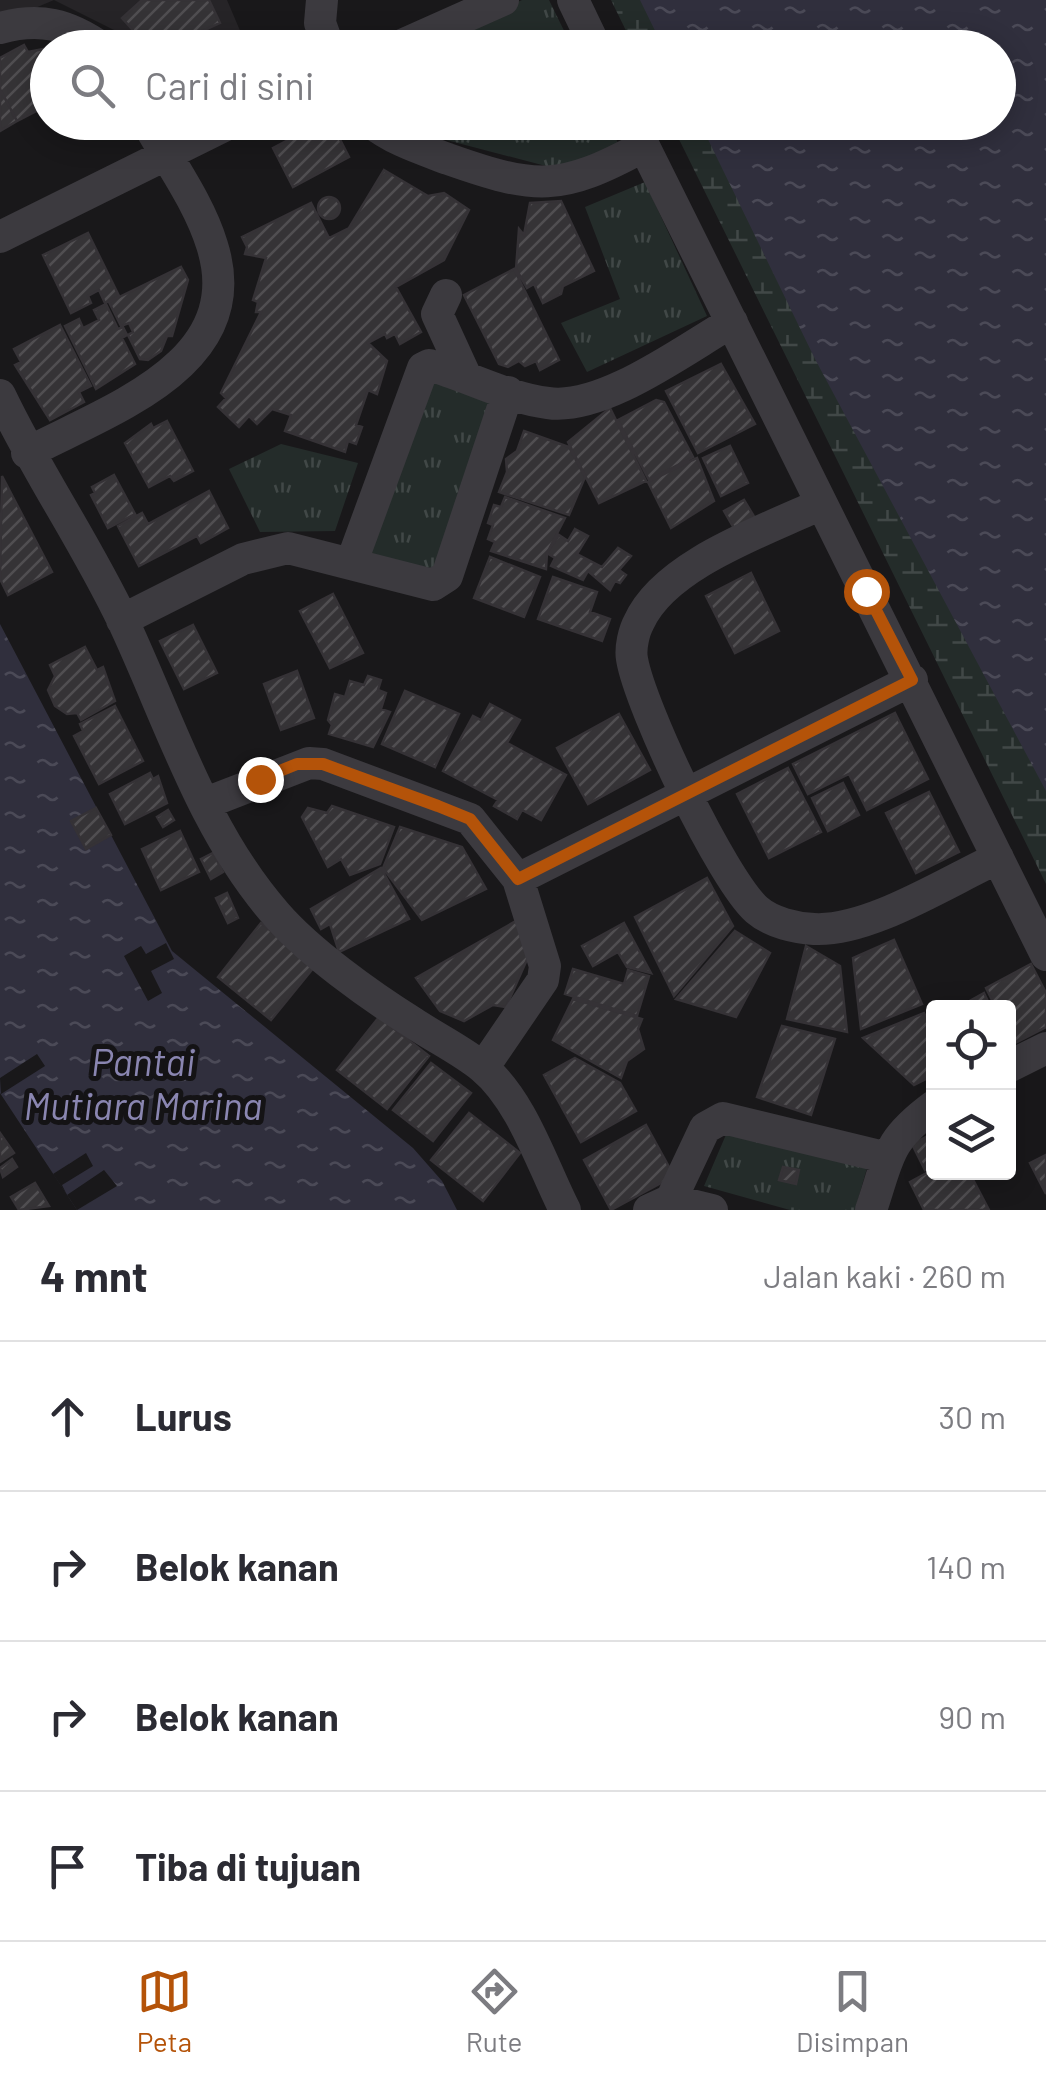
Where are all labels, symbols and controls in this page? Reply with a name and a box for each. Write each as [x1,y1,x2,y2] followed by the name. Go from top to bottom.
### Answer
[30,30,1016,140] search box
[65,58,120,113] icon: search
[145,62,315,108] text: Cari di sini
[844,569,890,615] route start
[238,757,284,803] route end
[926,1000,1016,1180] map controls
[926,1000,1016,1090] button: locate
[24,1038,262,1128] water label: Pantai Mutiara Marina
[926,1090,1016,1180] button: layers
[40,1250,148,1300] text: 4 mnt
[763,1256,1006,1294] text: Jalan kaki · 260 m
[40,1389,95,1444] icon: ahead
[135,1393,232,1439] text: Lurus
[939,1397,1006,1435] text: 30 m
[40,1539,95,1594] icon: right
[135,1543,339,1589] text: Belok kanan
[926,1547,1006,1585] text: 140 m
[40,1689,95,1744] icon: right
[135,1693,339,1739] text: Belok kanan
[938,1697,1006,1735] text: 90 m
[40,1839,95,1894] icon: arrive
[135,1843,361,1889] text: Tiba di tujuan
[137,1964,192,2058] tab: Peta
[466,1964,523,2058] tab: Rute
[796,1964,909,2058] tab: Disimpan

